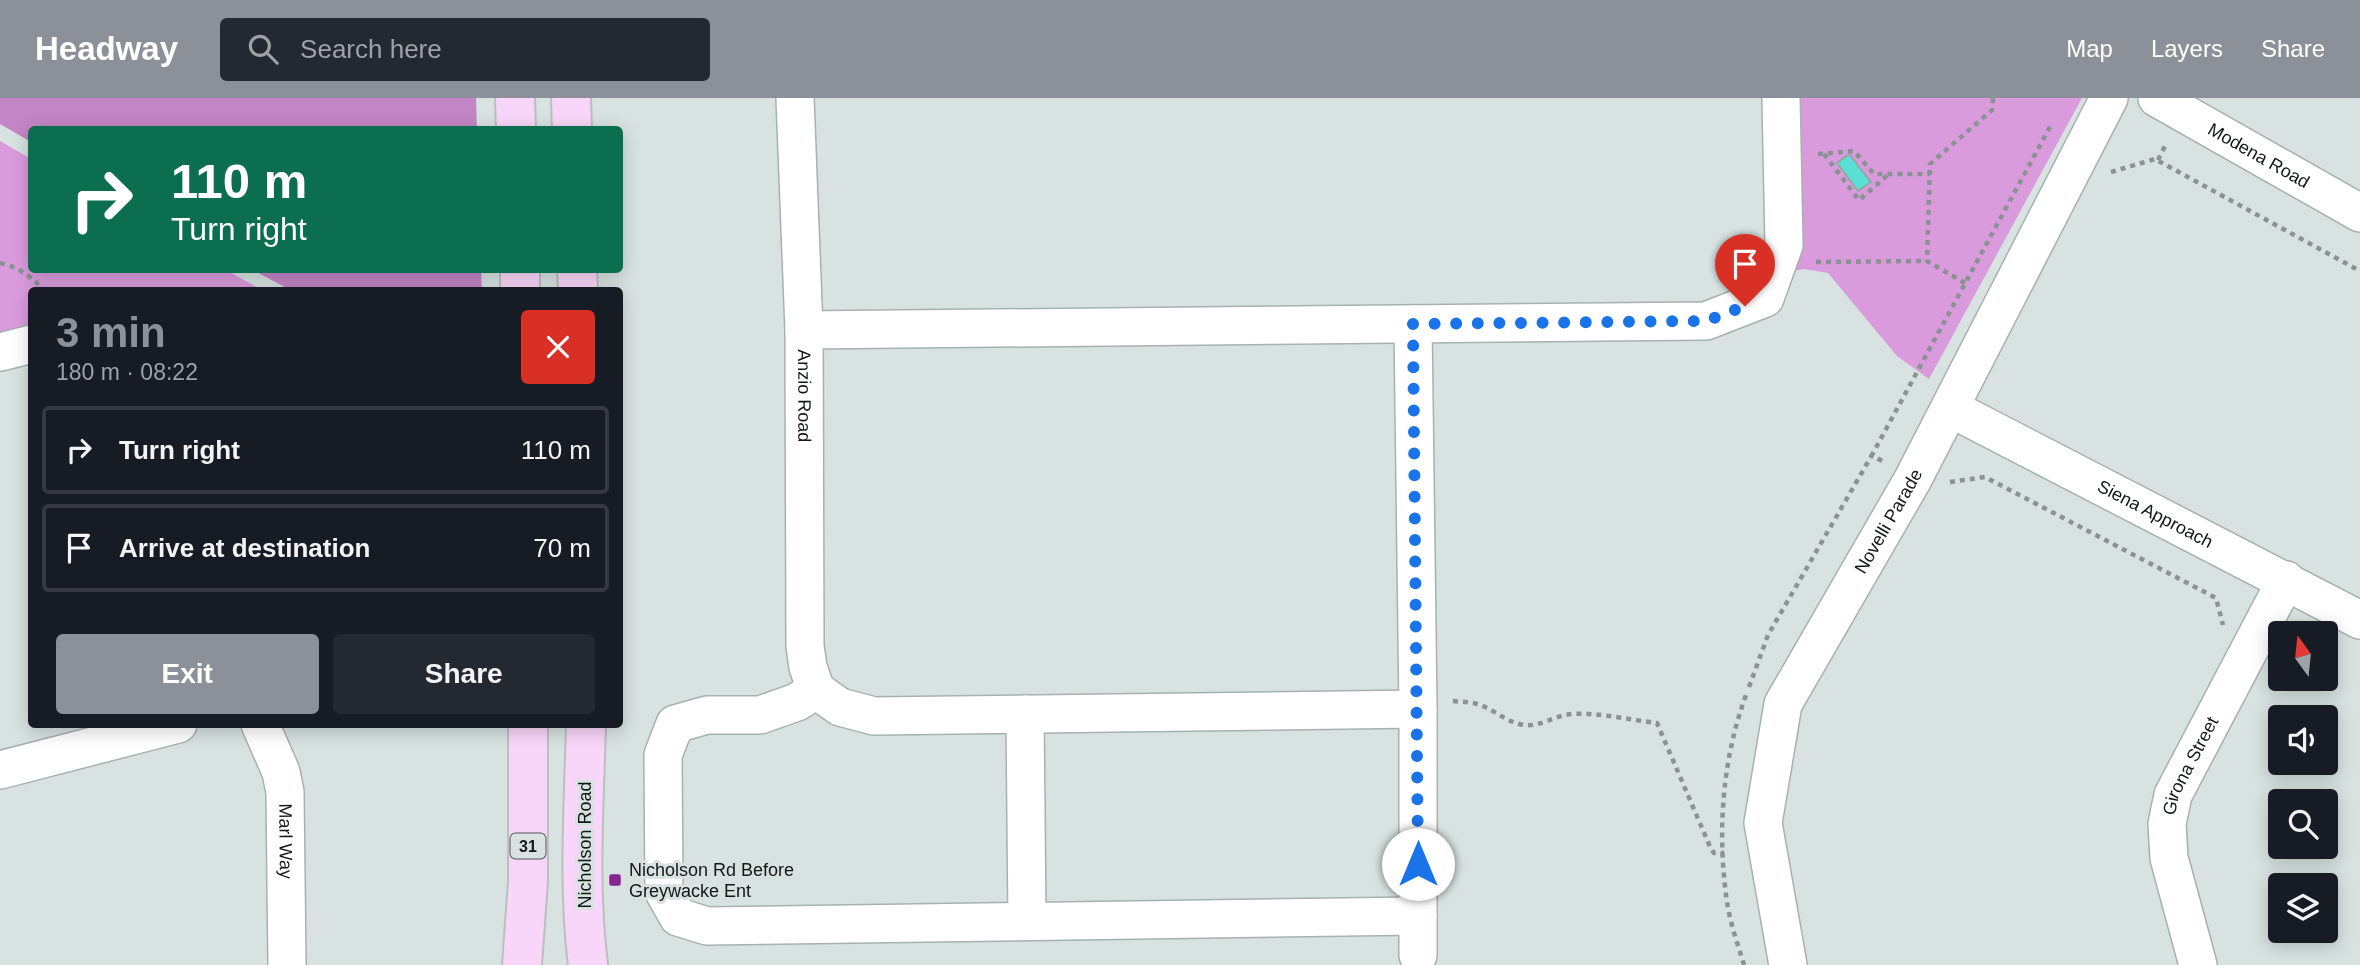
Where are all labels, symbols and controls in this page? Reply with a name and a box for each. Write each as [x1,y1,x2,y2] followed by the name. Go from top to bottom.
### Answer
[220,18,710,81] search box
[35,30,178,67] text: Headway
[244,30,282,68] icon: search
[300,34,442,64] text: Search here
[2066,35,2113,62] text: Map
[2151,35,2223,62] text: Layers
[2261,35,2325,62] text: Share
[2205,119,2313,192] street label: Modena Road
[56,154,147,245] icon: right
[171,154,307,208] text: 110 m
[171,211,307,247] text: Turn right
[1715,234,1775,306] pin
[1726,245,1764,283] icon: arrive
[56,309,166,356] text: 3 min
[521,310,595,384] button: close
[794,349,814,442] street label: Anzio Road
[56,359,198,385] text: 180 m · 08:22
[60,431,98,469] icon: right
[119,435,240,465] text: Turn right
[521,435,591,465] text: 110 m
[1851,466,1926,577] street label: Novelli Parade
[2094,476,2216,552] street label: Siena Approach
[60,529,98,567] icon: arrive
[119,533,370,563] text: Arrive at destination
[533,533,591,563] text: 70 m
[2268,621,2338,691] north arrow
[2268,621,2338,943] map controls
[56,634,319,714] button: Exit
[333,634,595,714] button: Share
[2268,705,2338,775] button: sound
[2159,713,2222,817] street label: Girona Street
[575,781,595,909] street label: Nicholson Road
[2268,789,2338,859] button: search
[275,803,296,879] street label: Marl Way
[1381,827,1455,901] position arrow
[510,834,546,859] road number: 31
[629,860,794,901] place label: Nicholson Rd Before Greywacke Ent
[607,872,623,888] marker: Nicholson Rd Before Greywacke Ent
[2268,873,2338,943] button: layers

